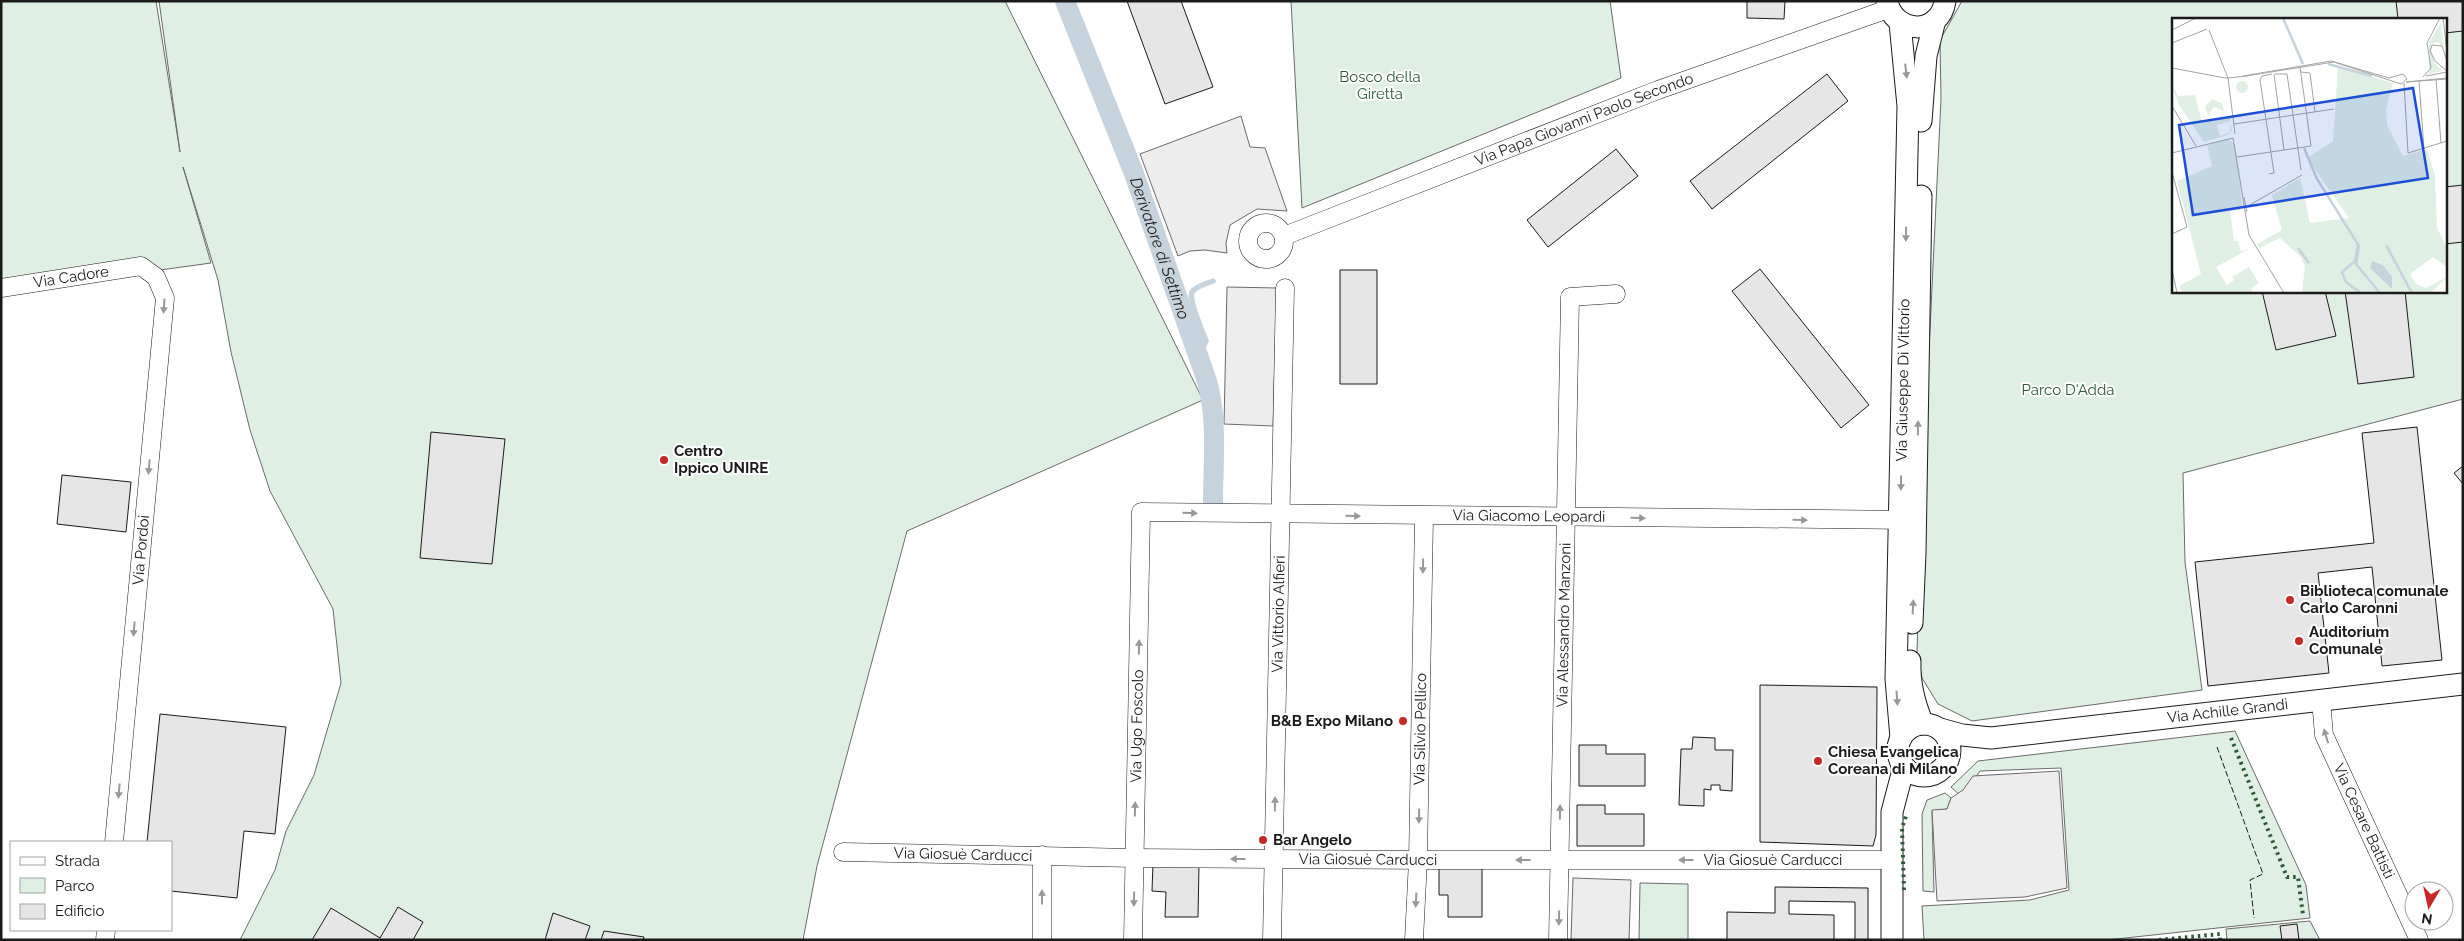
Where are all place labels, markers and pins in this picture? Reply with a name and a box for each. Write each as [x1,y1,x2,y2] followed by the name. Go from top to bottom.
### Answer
[674,442,768,477] place label: Centro Ippico UNIRE
[658,454,670,466] marker: Centro Ippico UNIRE
[2300,582,2449,617] place label: Biblioteca comunale Carlo Caronni
[2284,594,2296,606] marker: Biblioteca comunale Carlo Caronni
[2309,623,2389,658] place label: Auditorium Comunale
[2293,635,2305,647] marker: Auditorium Comunale
[1271,712,1393,730] place label: B&B Expo Milano
[1397,715,1409,727] marker: B&B Expo Milano
[1828,743,1959,778] place label: Chiesa Evangelica Coreana di Milano
[1812,755,1824,767] marker: Chiesa Evangelica Coreana di Milano
[1273,831,1352,849] place label: Bar Angelo
[1257,834,1269,846] marker: Bar Angelo

